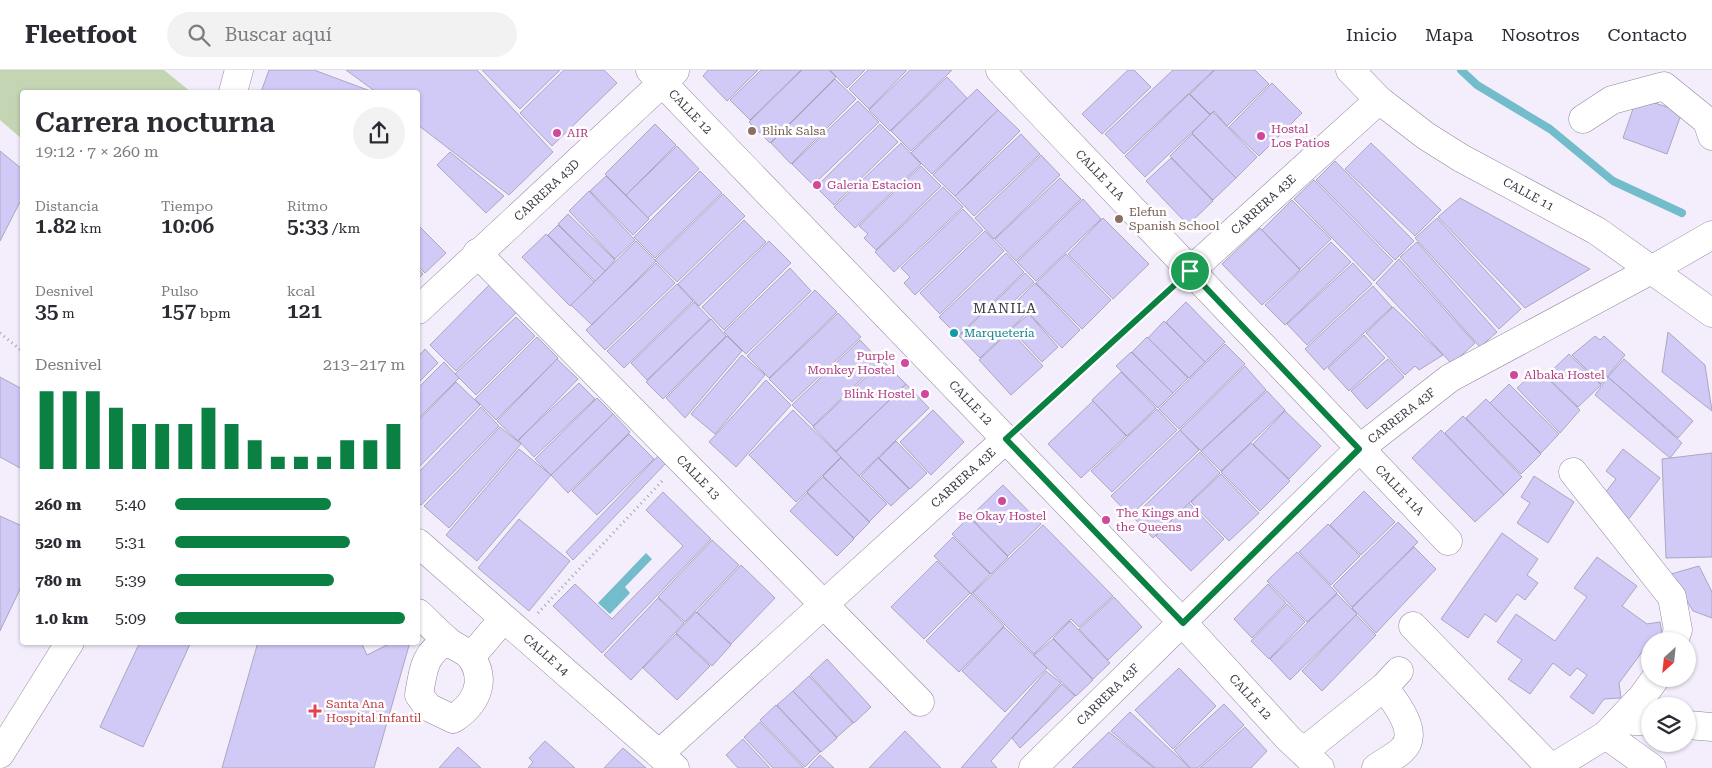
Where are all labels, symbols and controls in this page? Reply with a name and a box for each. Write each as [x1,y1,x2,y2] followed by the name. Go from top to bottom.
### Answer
[167,12,517,57] search box
[25,21,137,49] text: Fleetfoot
[185,21,213,49] icon: search
[225,23,332,46] text: Buscar aquí
[1346,24,1397,45] text: Inicio
[1425,24,1473,45] text: Mapa
[1501,24,1579,45] text: Nosotros
[1607,24,1687,45] text: Contacto
[666,87,715,137] street label: CALLE 12
[35,106,275,139] text: Carrera nocturna
[353,107,405,159] button: share
[1271,122,1330,150] place label: Hostal Los Patios
[762,124,826,138] place label: Blink Salsa
[746,125,758,137] marker: Blink Salsa
[567,126,589,140] place label: AIR
[551,127,563,139] marker: AIR
[1255,130,1267,142] marker: Hostal Los Patios
[35,142,159,161] text: 19:12 · 7 × 260 m
[1073,147,1128,204] street label: CALLE 11A
[511,156,582,224] street label: CARRERA 43D
[1228,172,1299,237] street label: CARRERA 43E
[1501,175,1557,214] street label: CALLE 11
[827,178,922,192] place label: Galeria Estacion
[811,179,823,191] marker: Galeria Estacion
[35,198,99,214] text: Distancia
[161,198,213,214] text: Tiempo
[287,198,328,214] text: Ritmo
[1129,205,1220,233] place label: Elefun Spanish School
[1113,213,1125,225] marker: Elefun Spanish School
[35,214,76,238] text: 1.82
[161,214,214,238] text: 10:06
[287,214,328,238] text: 5:33
[76,220,102,236] text: km
[328,220,360,236] text: /km
[1169,250,1211,292] pin
[1176,257,1204,285] icon: arrive
[35,283,93,299] text: Desnivel
[161,283,198,299] text: Pulso
[287,283,315,299] text: kcal
[35,299,59,323] text: 35
[161,299,196,323] text: 157
[287,299,322,323] text: 121
[973,300,1037,316] district label: MANILA
[59,305,75,321] text: m
[196,305,231,321] text: bpm
[964,326,1035,340] place label: Marquetería
[948,327,960,339] marker: Marquetería
[807,349,895,377] place label: Purple Monkey Hostel
[35,355,102,374] text: Desnivel
[323,355,405,374] text: 213–217 m
[899,357,911,369] marker: Purple Monkey Hostel
[1524,368,1605,382] place label: Albaka Hostel
[1508,369,1520,381] marker: Albaka Hostel
[946,378,995,428] street label: CALLE 12
[1365,385,1438,447] street label: CARRERA 43F
[844,387,915,401] place label: Blink Hostel
[919,388,931,400] marker: Blink Hostel
[928,445,999,511] street label: CARRERA 43E
[674,452,723,502] street label: CALLE 13
[1372,462,1427,519] street label: CALLE 11A
[35,495,81,514] text: 260 m
[115,495,146,514] text: 5:40
[996,495,1008,507] marker: Be Okay Hostel
[1116,506,1199,534] place label: The Kings and the Queens
[958,509,1046,523] place label: Be Okay Hostel
[1100,514,1112,526] marker: The Kings and the Queens
[35,533,81,552] text: 520 m
[115,533,146,552] text: 5:31
[35,571,81,590] text: 780 m
[115,571,146,590] text: 5:39
[35,609,88,628] text: 1.0 km
[115,609,146,628] text: 5:09
[520,631,572,679] street label: CALLE 14
[1641,632,1696,688] north arrow
[1641,632,1696,752] map controls
[1074,661,1142,728] street label: CARRERA 43F
[1226,671,1275,722] street label: CALLE 12
[326,697,422,725] place label: Santa Ana Hospital Infantil
[1641,697,1696,752] button: layers
[308,704,322,718] marker: Santa Ana Hospital Infantil

